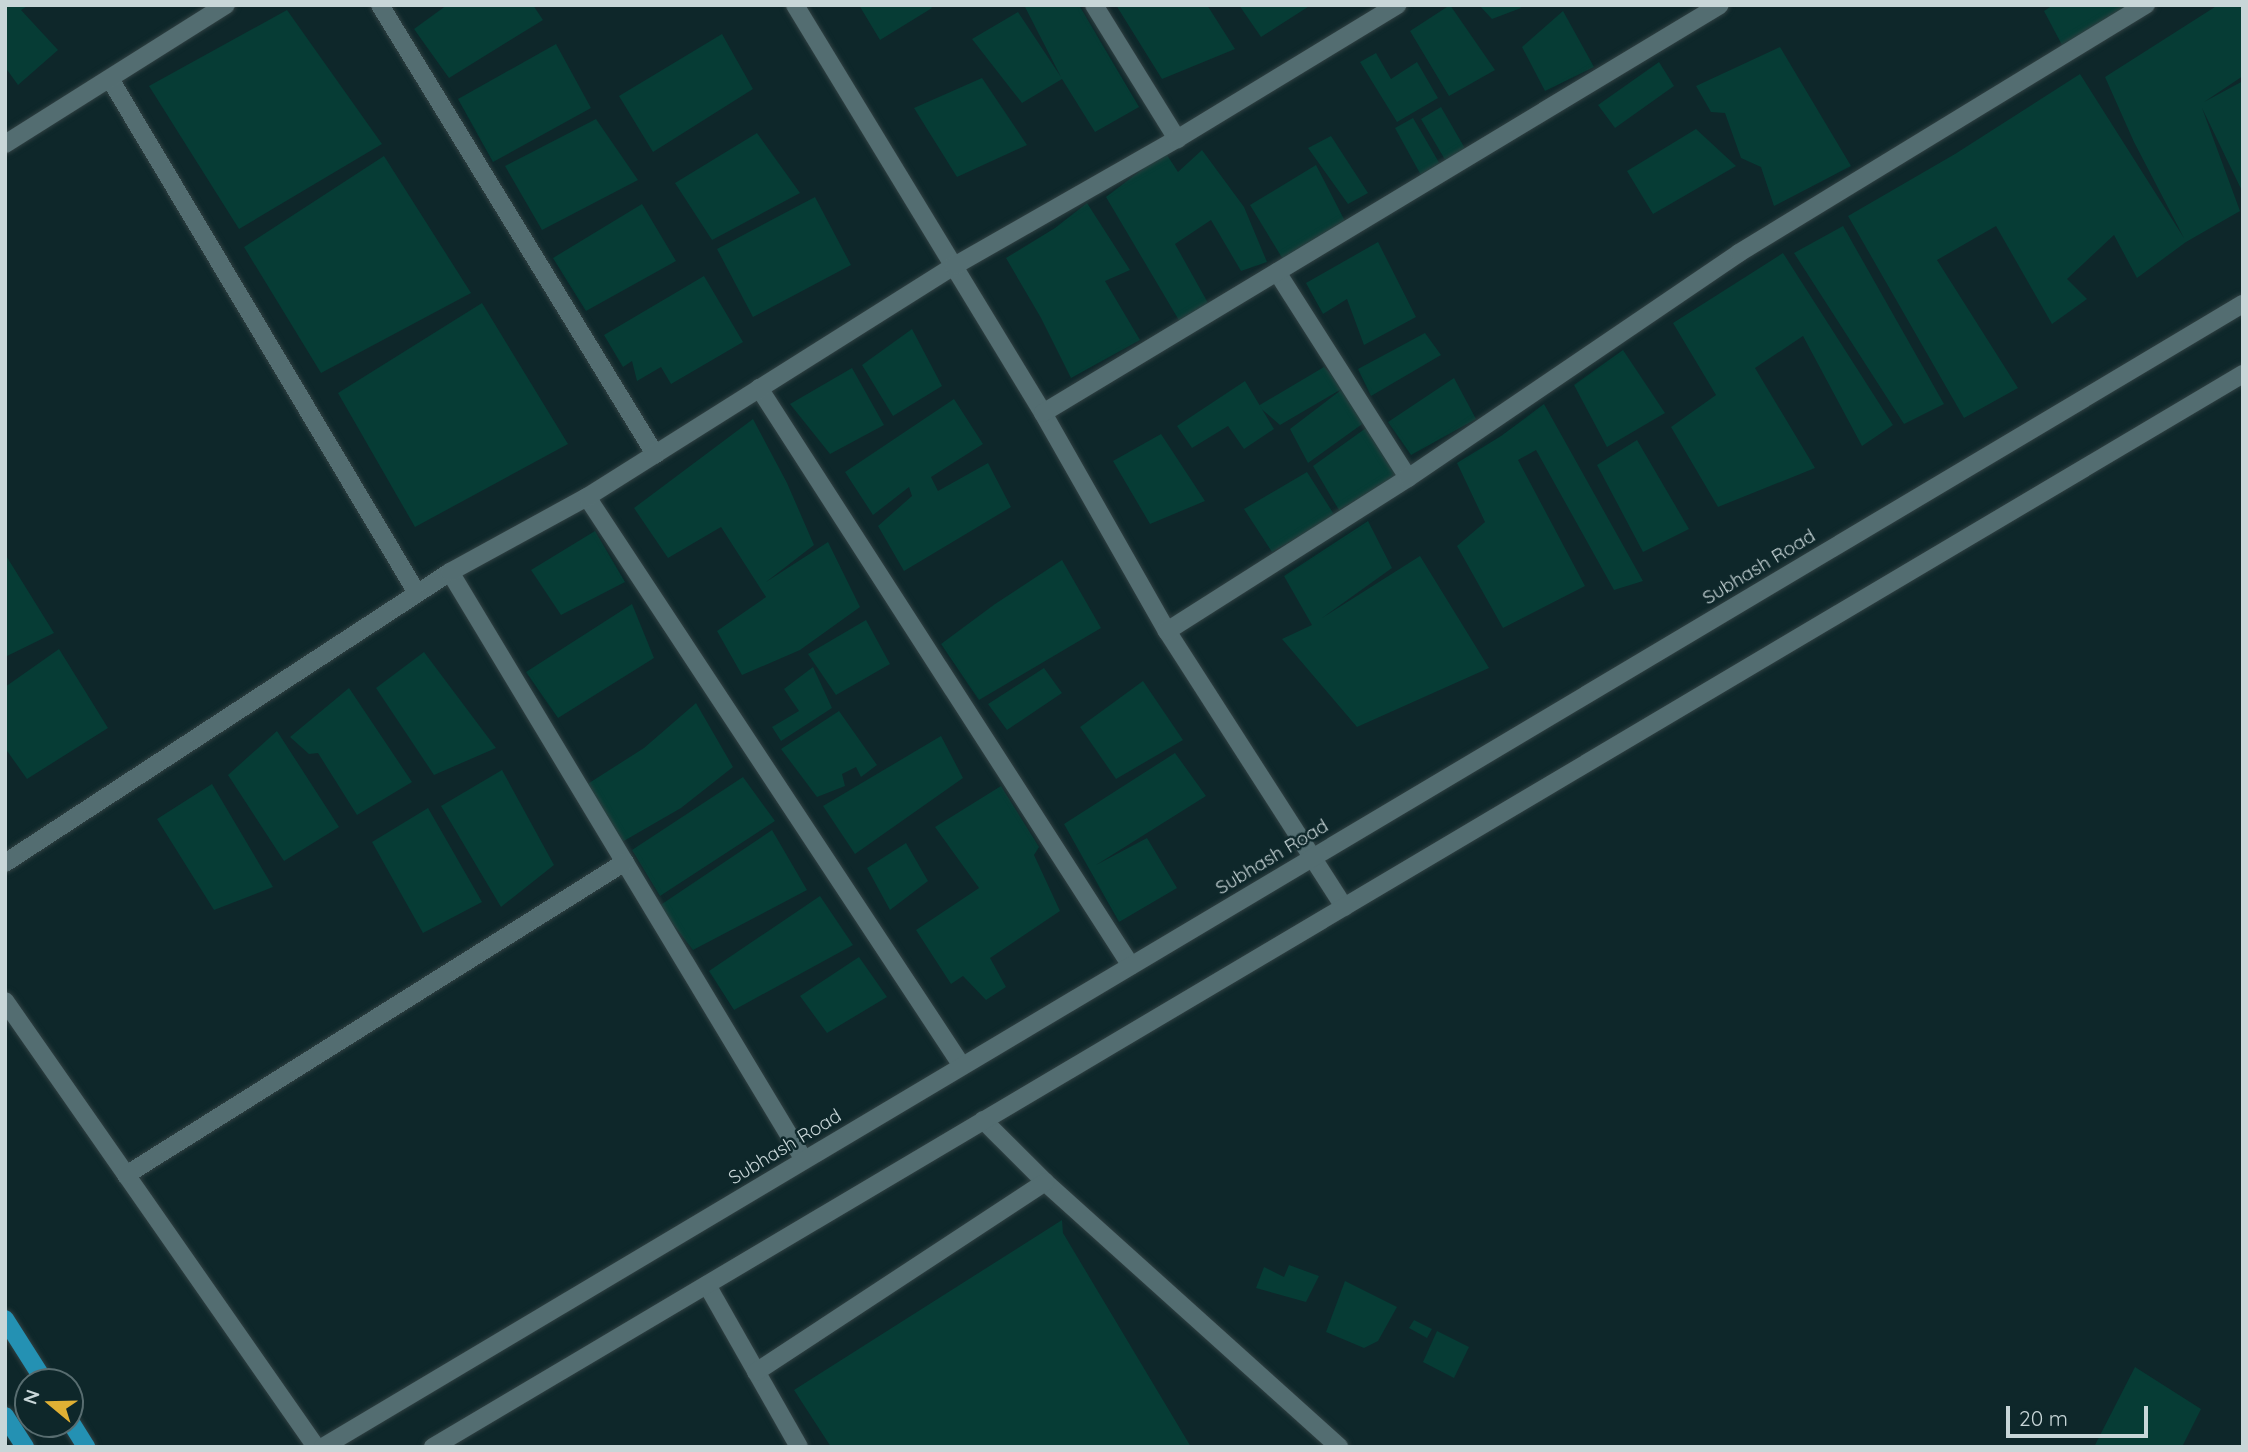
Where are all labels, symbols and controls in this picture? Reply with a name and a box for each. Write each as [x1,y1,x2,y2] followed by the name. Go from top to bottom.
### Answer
[1699,524,1819,610] street label: Subhash Road
[1212,814,1332,900] street label: Subhash Road
[725,1104,845,1190] street label: Subhash Road
[14,1368,84,1438] north arrow
[17,1386,45,1407] text: N
[2010,1392,2152,1436] scale bar
[2019,1405,2068,1431] text: 20 m

